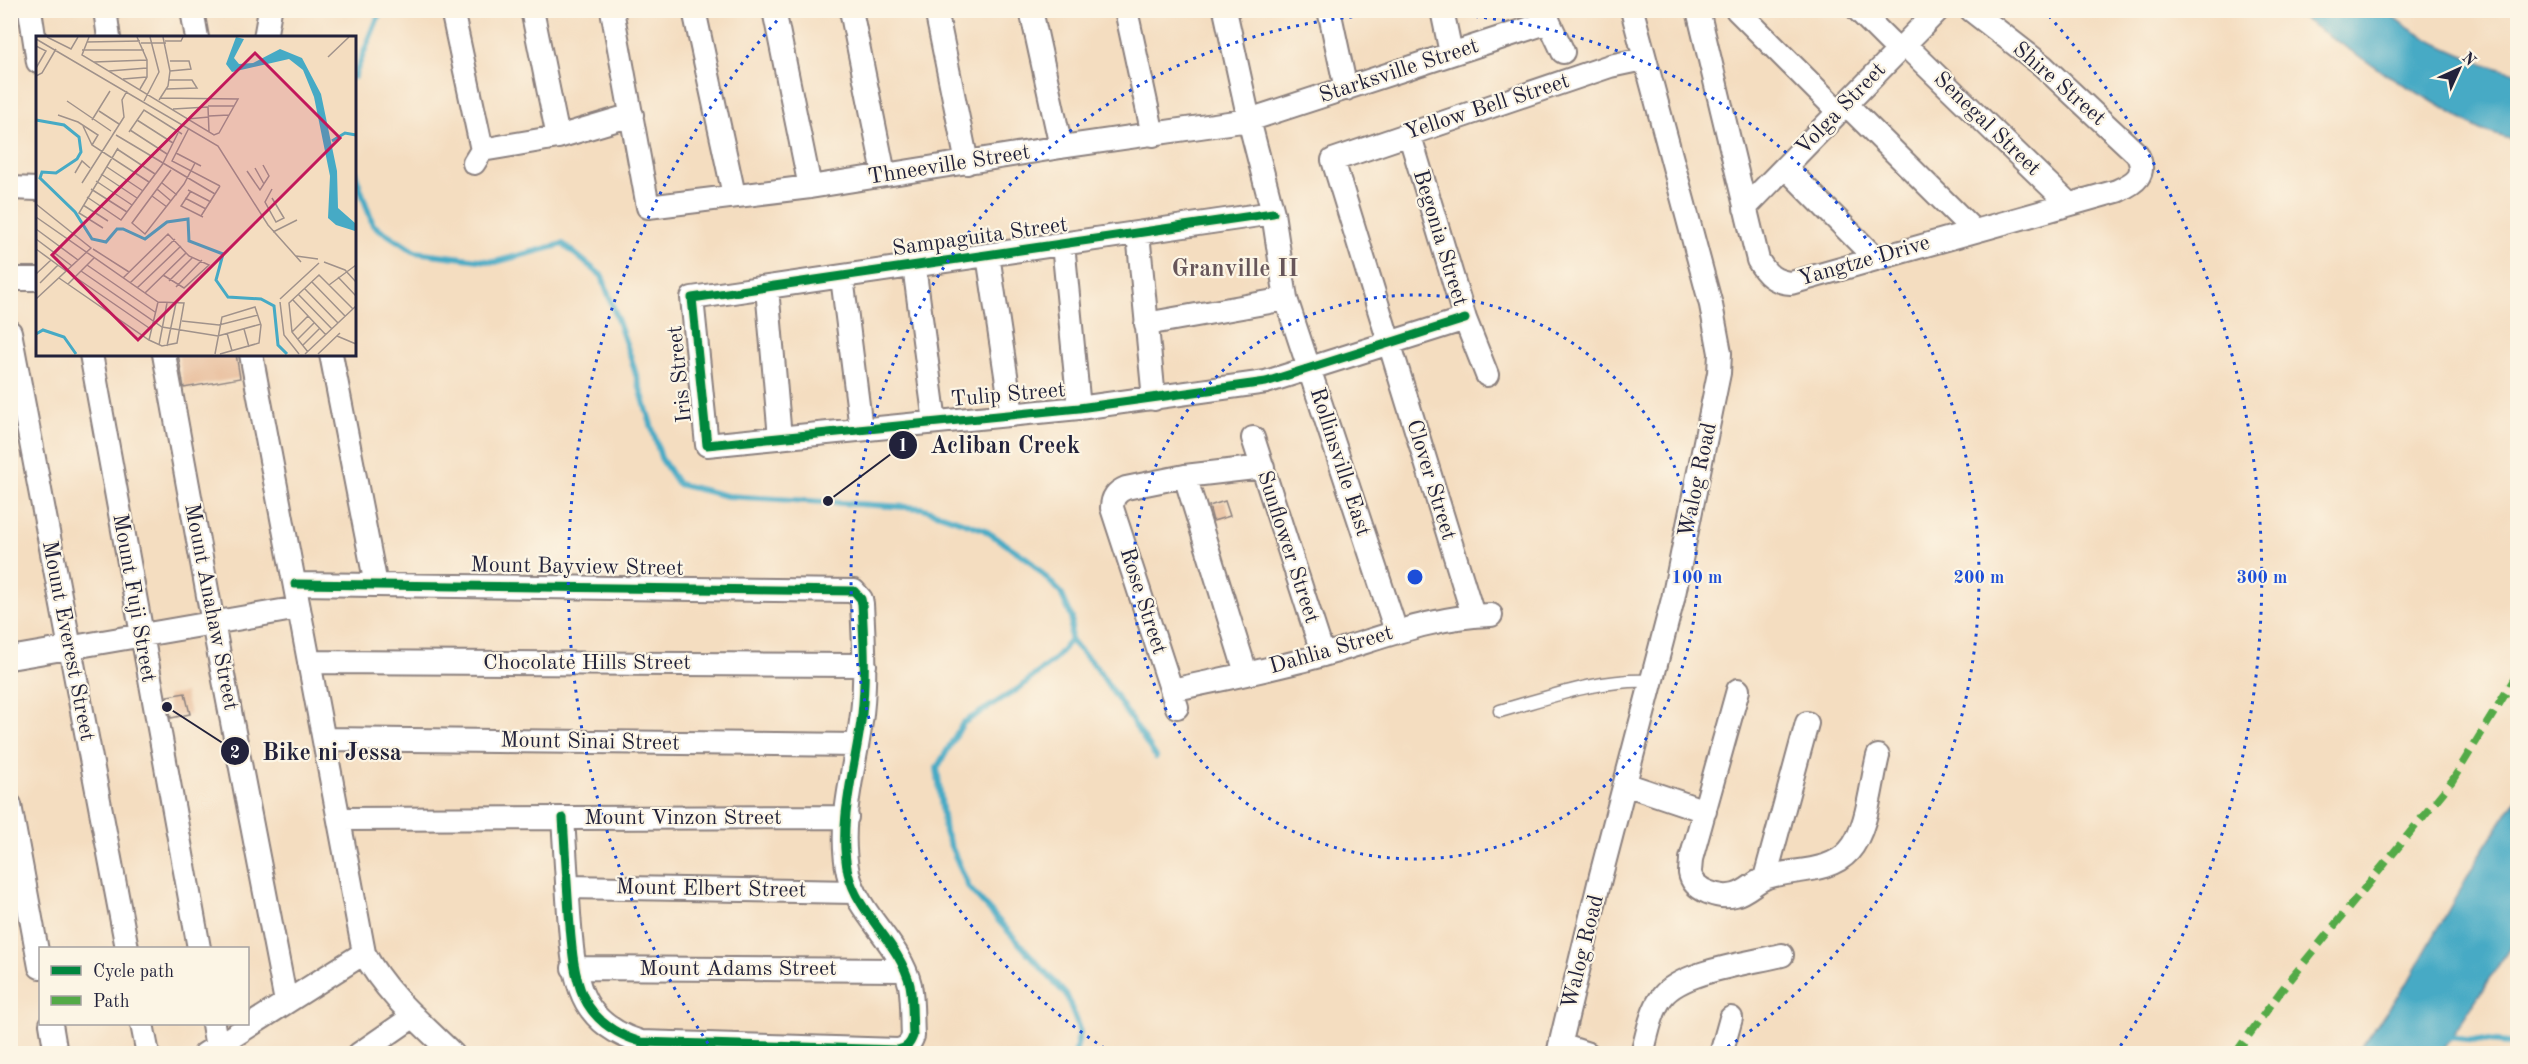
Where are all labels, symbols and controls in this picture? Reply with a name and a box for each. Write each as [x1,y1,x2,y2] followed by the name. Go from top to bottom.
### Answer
[1317,35,1481,107] street label: Starksville Street
[36,36,356,356] inset map
[2008,38,2110,130] street label: Shire Street
[2429,39,2489,99] north arrow
[2458,50,2479,70] text: N
[1792,59,1890,159] street label: Volga Street
[1929,68,2045,180] street label: Senegal Street
[1402,70,1572,144] street label: Yellow Bell Street
[866,141,1032,189] street label: Thneeville Street
[1409,167,1471,309] street label: Begonia Street
[891,214,1069,260] street label: Sampaguita Street
[1796,232,1932,290] street label: Yangtze Drive
[1171,258,1299,282] district label: Granville II
[664,324,696,424] street label: Iris Street
[950,379,1066,411] street label: Tulip Street
[1306,385,1374,539] street label: Rollinsville East
[1402,417,1460,543] street label: Clover Street
[1675,421,1721,539] street label: Walog Road
[888,424,1092,466] callout: Acliban Creek
[930,435,1080,459] text: Acliban Creek
[898,437,908,455] text: 1
[1253,468,1323,626] street label: Sunflower Street
[180,502,242,712] street label: Mount Anahaw Street
[108,512,160,684] street label: Mount Fuji Street
[38,539,98,743] street label: Mount Everest Street
[1115,545,1171,657] street label: Rose Street
[470,554,684,580] street label: Mount Bayview Street
[1405,567,1425,587] centre of rings
[1672,569,1722,587] text: 100 m
[1954,569,2004,587] text: 200 m
[2237,569,2287,587] text: 300 m
[1267,622,1395,678] street label: Dahlia Street
[483,652,691,674] street label: Chocolate Hills Street
[500,729,680,755] street label: Mount Sinai Street
[220,730,414,772] callout: Bike ni Jessa
[262,742,402,766] text: Bike ni Jessa
[230,744,240,762] text: 2
[584,807,782,829] street label: Mount Vinzon Street
[616,876,806,902] street label: Mount Elbert Street
[1558,893,1608,1011] street label: Walog Road
[39,947,249,1025] legend
[639,958,837,980] street label: Mount Adams Street
[93,963,174,981] text: Cycle path
[93,993,130,1011] text: Path

